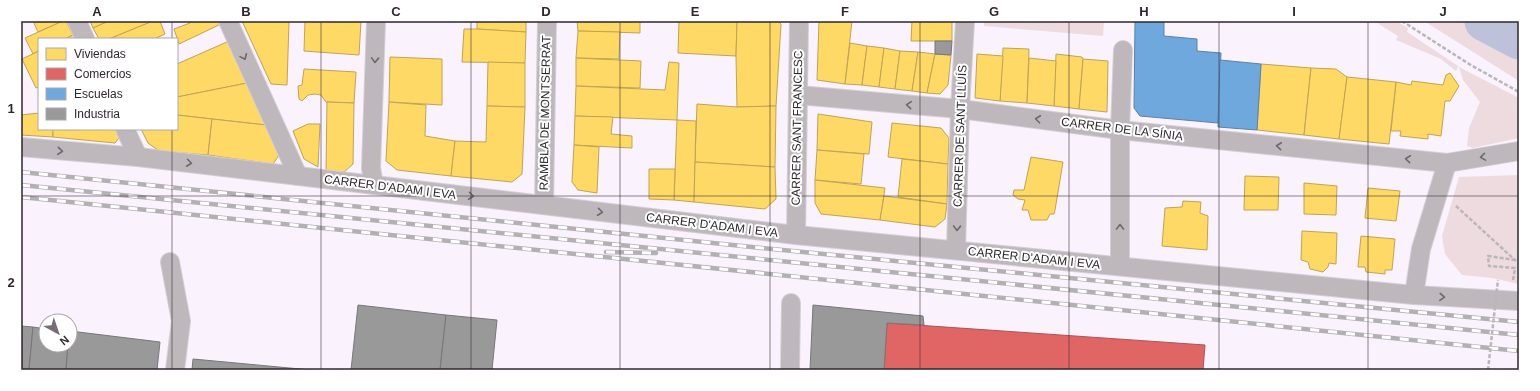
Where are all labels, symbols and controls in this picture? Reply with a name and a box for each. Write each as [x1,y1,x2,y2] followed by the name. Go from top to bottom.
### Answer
[92,4,102,19] text: A
[241,4,251,19] text: B
[391,4,401,19] text: C
[541,4,551,19] text: D
[691,4,700,19] text: E
[841,4,849,19] text: F
[989,4,999,19] text: G
[1139,4,1149,19] text: H
[1292,4,1296,19] text: I
[1439,4,1447,19] text: J
[537,35,553,191] street label: RAMBLA DE MONTSERRAT
[38,38,178,130] legend
[74,47,126,61] text: Viviendas
[789,50,805,206] street label: CARRER SANT FRANCESC
[239,52,247,60] one-way arrow
[370,57,379,63] one-way arrow
[950,65,969,207] street label: CARRER DE SANT LLUÍS
[74,67,131,81] text: Comercios
[74,87,123,101] text: Escuelas
[906,100,912,109] one-way arrow
[7,101,15,116] text: 1
[74,107,120,121] text: Industria
[1060,114,1184,143] street label: CARRER DE LA SÍNIA
[1035,115,1041,124] one-way arrow
[1276,142,1282,151] one-way arrow
[57,146,63,155] one-way arrow
[1480,152,1486,160] one-way arrow
[1405,155,1411,164] one-way arrow
[186,158,192,167] one-way arrow
[323,172,457,202] street label: CARRER D'ADAM I EVA
[468,191,474,200] one-way arrow
[597,207,603,216] one-way arrow
[645,210,779,240] street label: CARRER D'ADAM I EVA
[1116,224,1124,230] one-way arrow
[953,225,961,231] one-way arrow
[967,244,1101,272] street label: CARRER D'ADAM I EVA
[7,275,15,290] text: 2
[1439,292,1445,301] one-way arrow
[38,313,78,353] north arrow
[57,334,71,348] text: N

